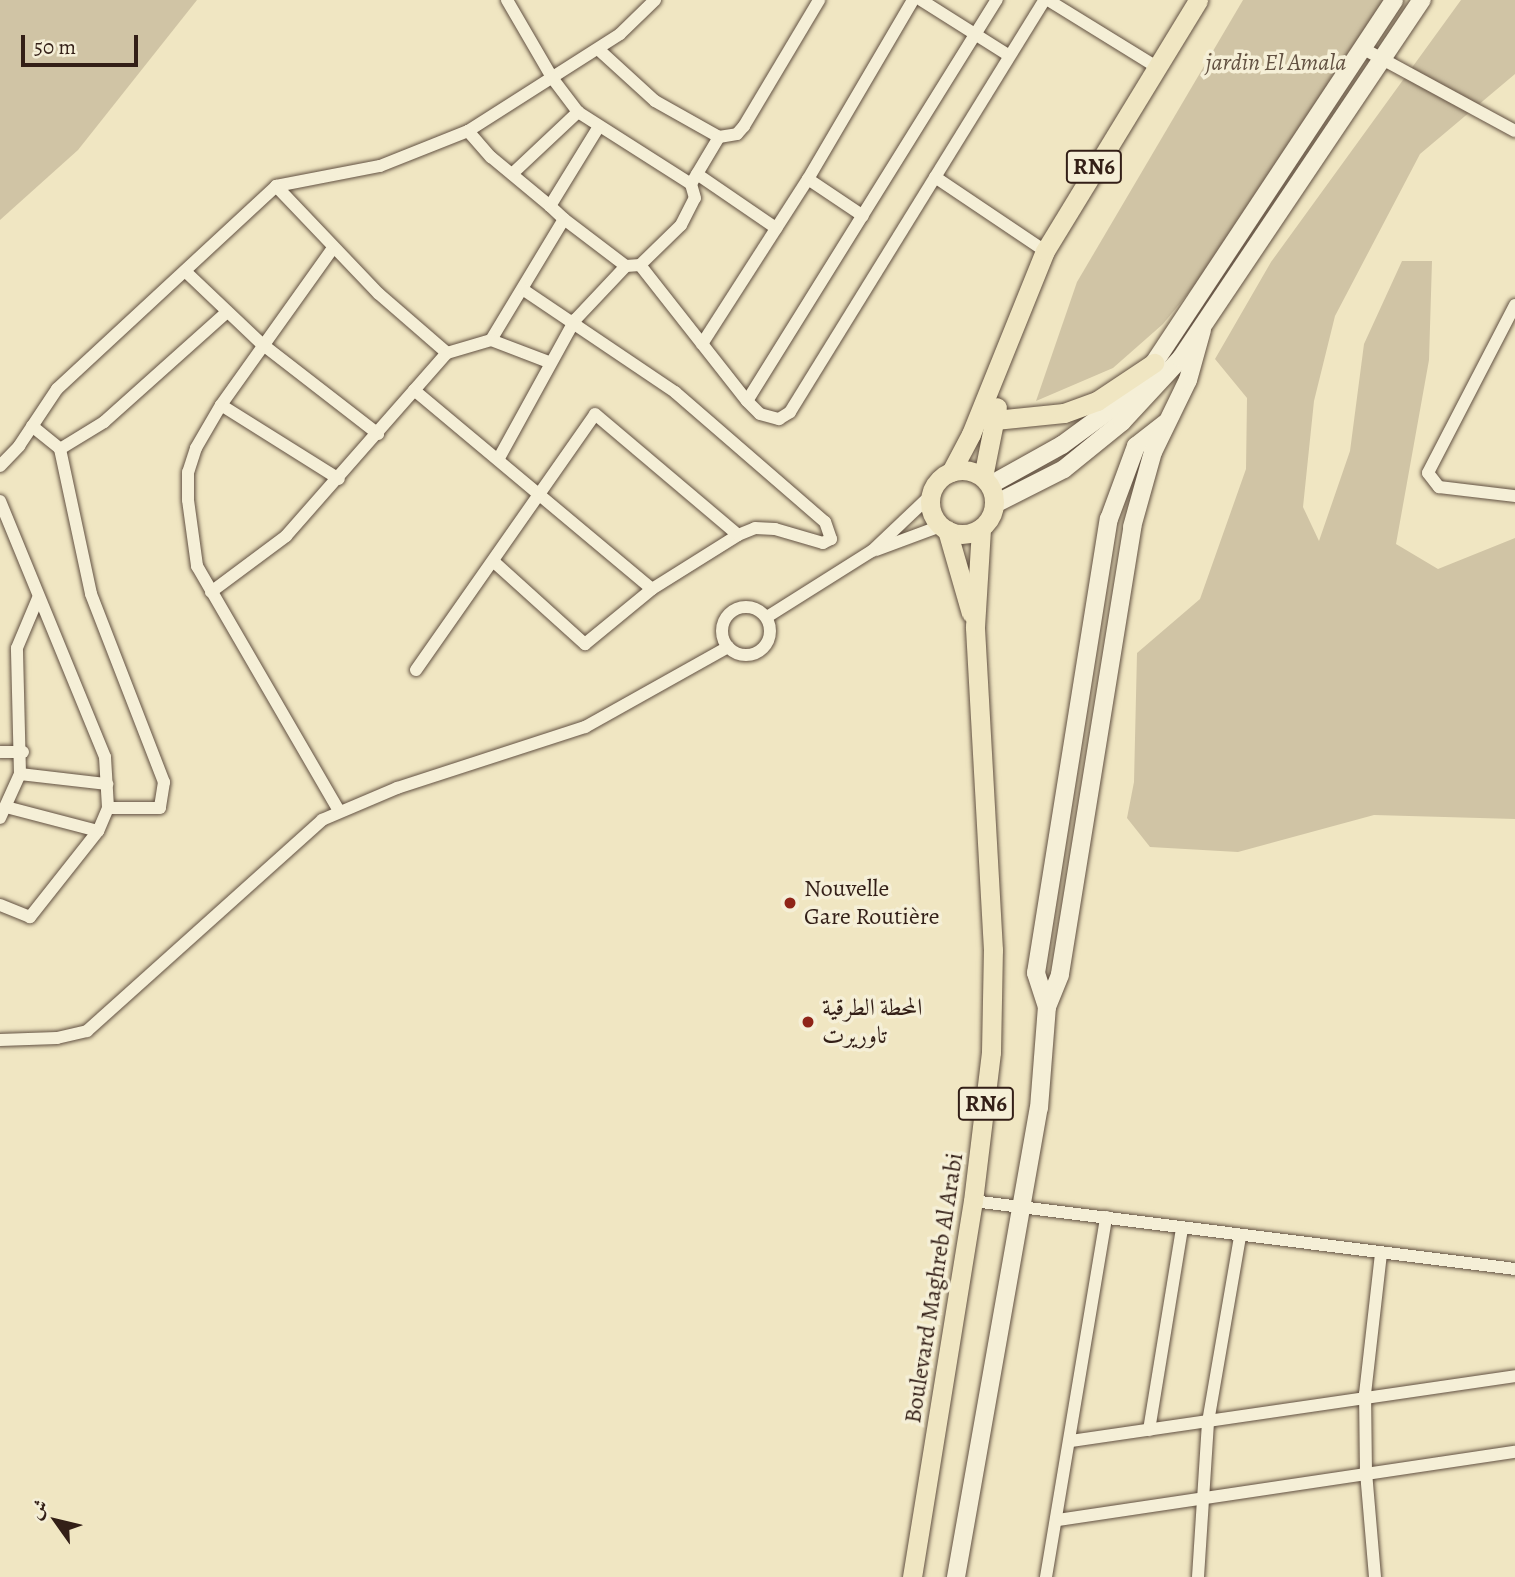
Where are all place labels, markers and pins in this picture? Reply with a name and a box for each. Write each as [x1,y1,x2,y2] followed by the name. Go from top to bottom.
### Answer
[804,875,939,931] place label: Nouvelle Gare Routière
[782,895,798,911] marker: Nouvelle Gare Routière
[822,994,922,1050] place label: المحطة الطرقية تاوريرت
[800,1014,816,1030] marker: المحطة الطرقية تاوريرت

